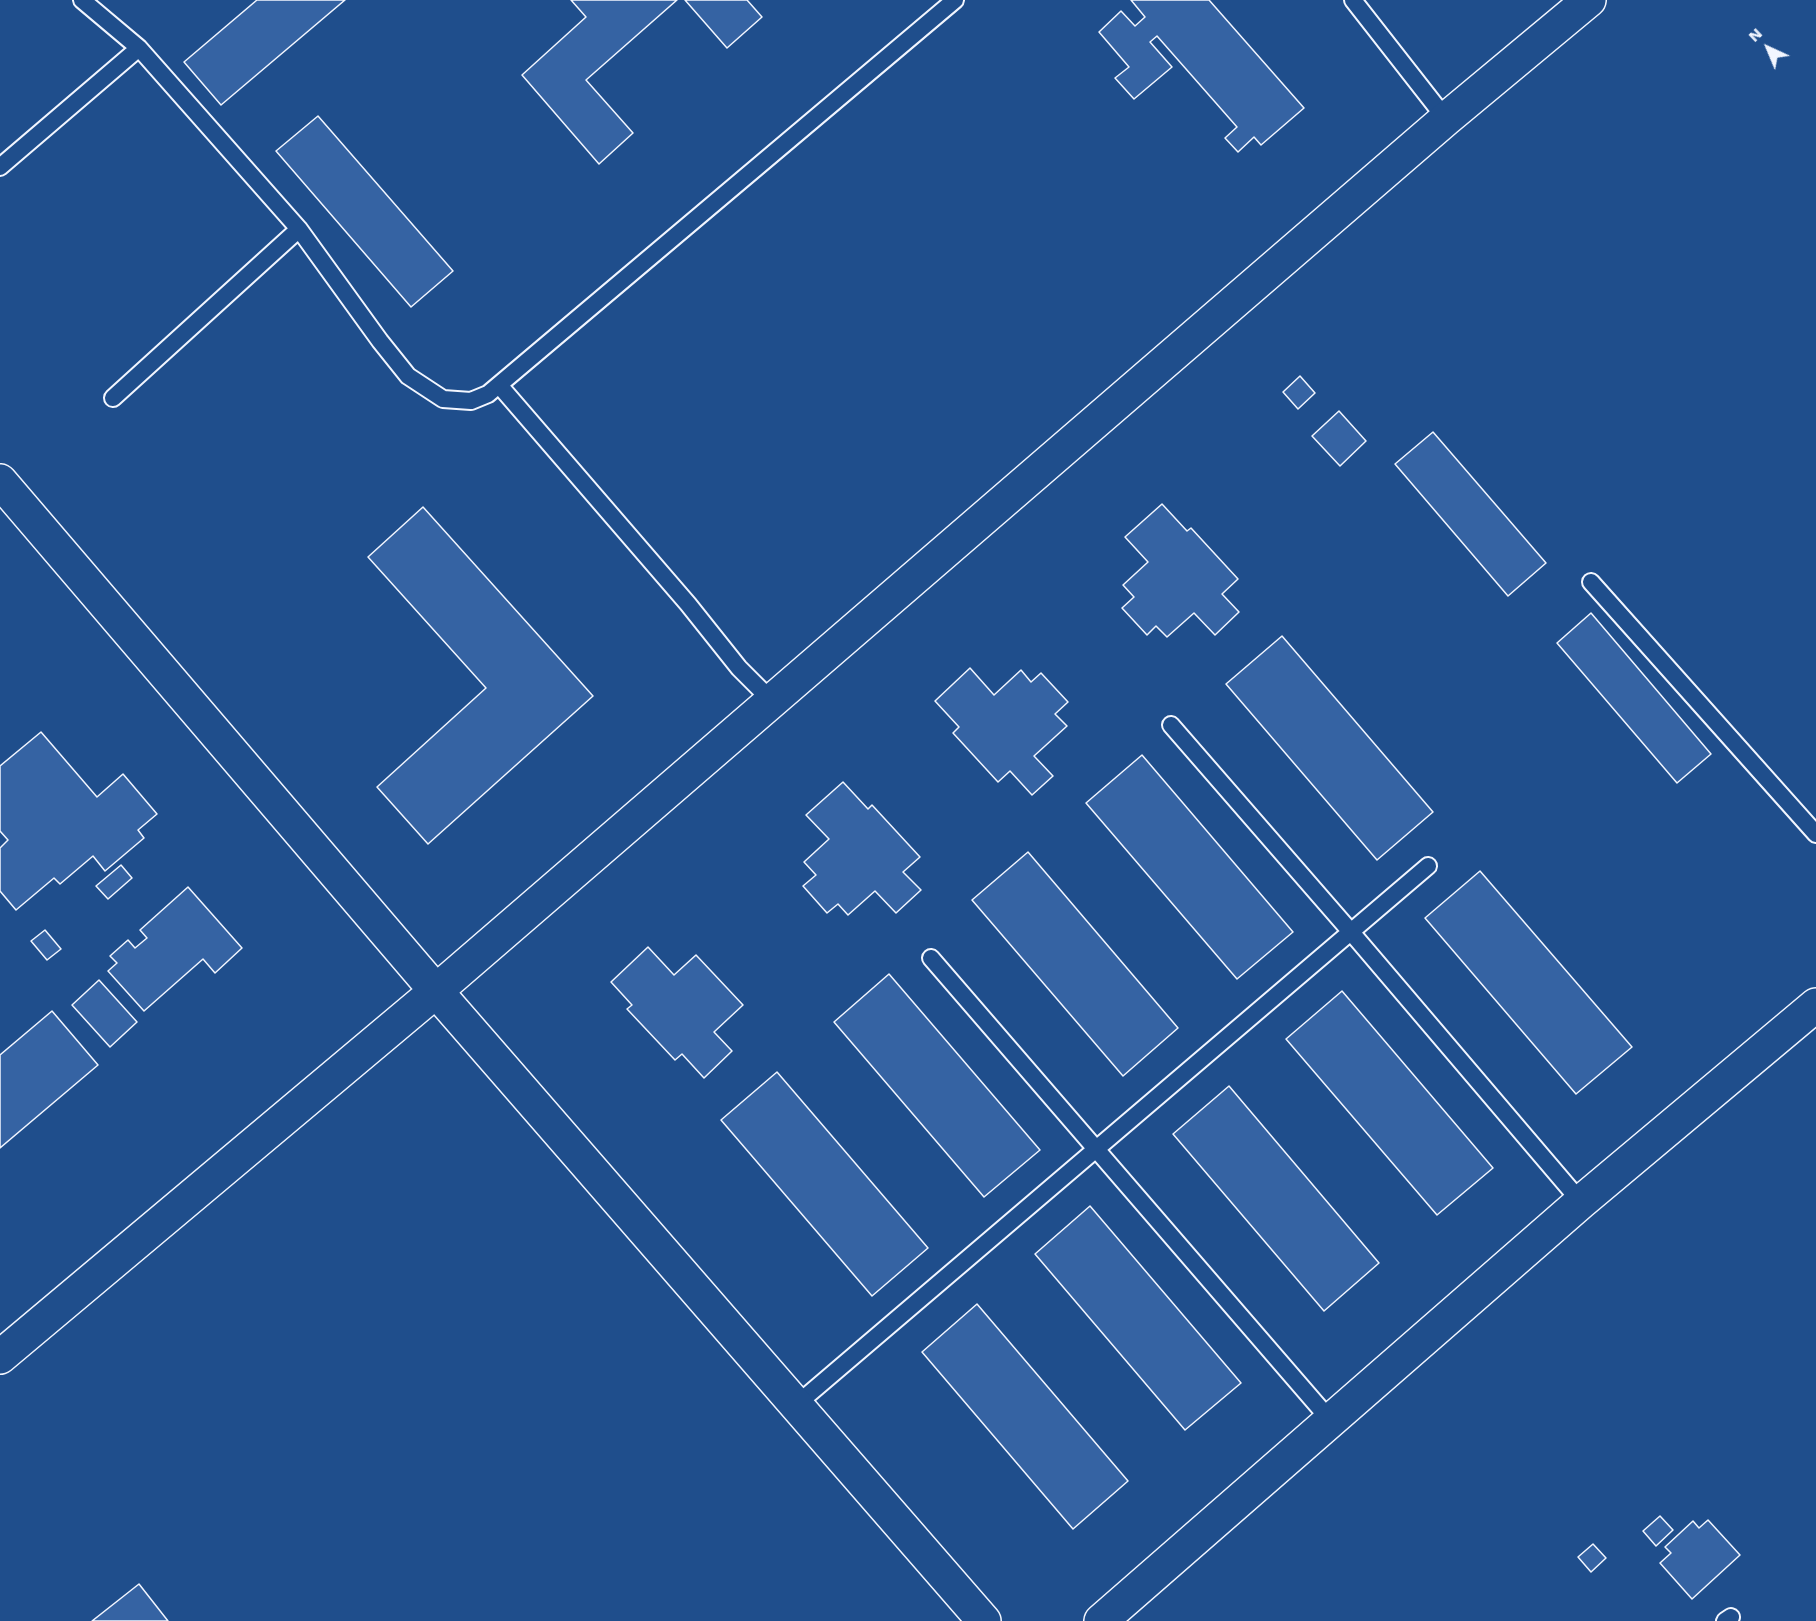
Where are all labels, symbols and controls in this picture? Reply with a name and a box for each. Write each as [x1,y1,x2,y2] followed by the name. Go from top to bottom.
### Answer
[1738,18,1798,78] north arrow
[1744,24,1766,46] text: N

